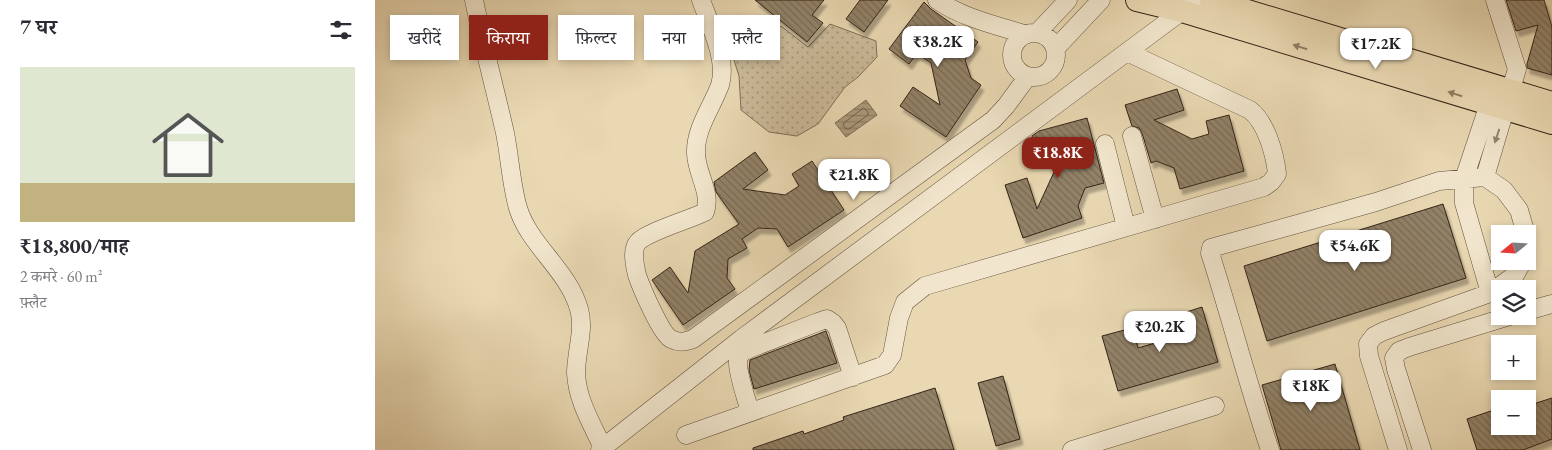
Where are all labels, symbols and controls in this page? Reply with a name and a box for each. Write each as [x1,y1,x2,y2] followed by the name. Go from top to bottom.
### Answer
[20,13,57,40] text: 7 घर
[390,15,459,60] chip: खरीदें
[469,15,548,60] chip: किराया
[558,15,634,60] chip: फ़िल्टर
[644,15,704,60] chip: नया
[714,15,780,60] chip: फ़्लैट
[327,16,355,44] icon: filters
[897,26,979,68] pin: ₹38.2K
[1335,28,1417,70] pin: ₹17.2K
[913,31,963,52] text: ₹38.2K
[1351,33,1401,54] text: ₹17.2K
[1292,43,1307,51] one-way arrow
[1447,90,1462,98] one-way arrow
[143,100,233,190] icon: home
[1493,129,1501,144] one-way arrow
[1017,136,1099,179] pin: ₹18.8K
[1033,142,1083,163] text: ₹18.8K
[813,158,895,201] pin: ₹21.8K
[829,164,879,185] text: ₹21.8K
[1491,225,1536,270] north arrow
[1491,225,1536,435] map controls
[1314,230,1396,272] pin: ₹54.6K
[20,232,129,259] text: ₹18,800/माह
[1330,235,1380,256] text: ₹54.6K
[20,266,103,287] text: 2 कमरे · 60 m²
[1491,280,1536,325] button: layers
[20,292,47,313] text: फ़्लैट
[1119,310,1201,353] pin: ₹20.2K
[1135,316,1185,337] text: ₹20.2K
[1491,335,1536,380] button: +
[1281,370,1341,412] pin: ₹18K
[1292,375,1330,396] text: ₹18K
[1491,390,1536,435] button: −

